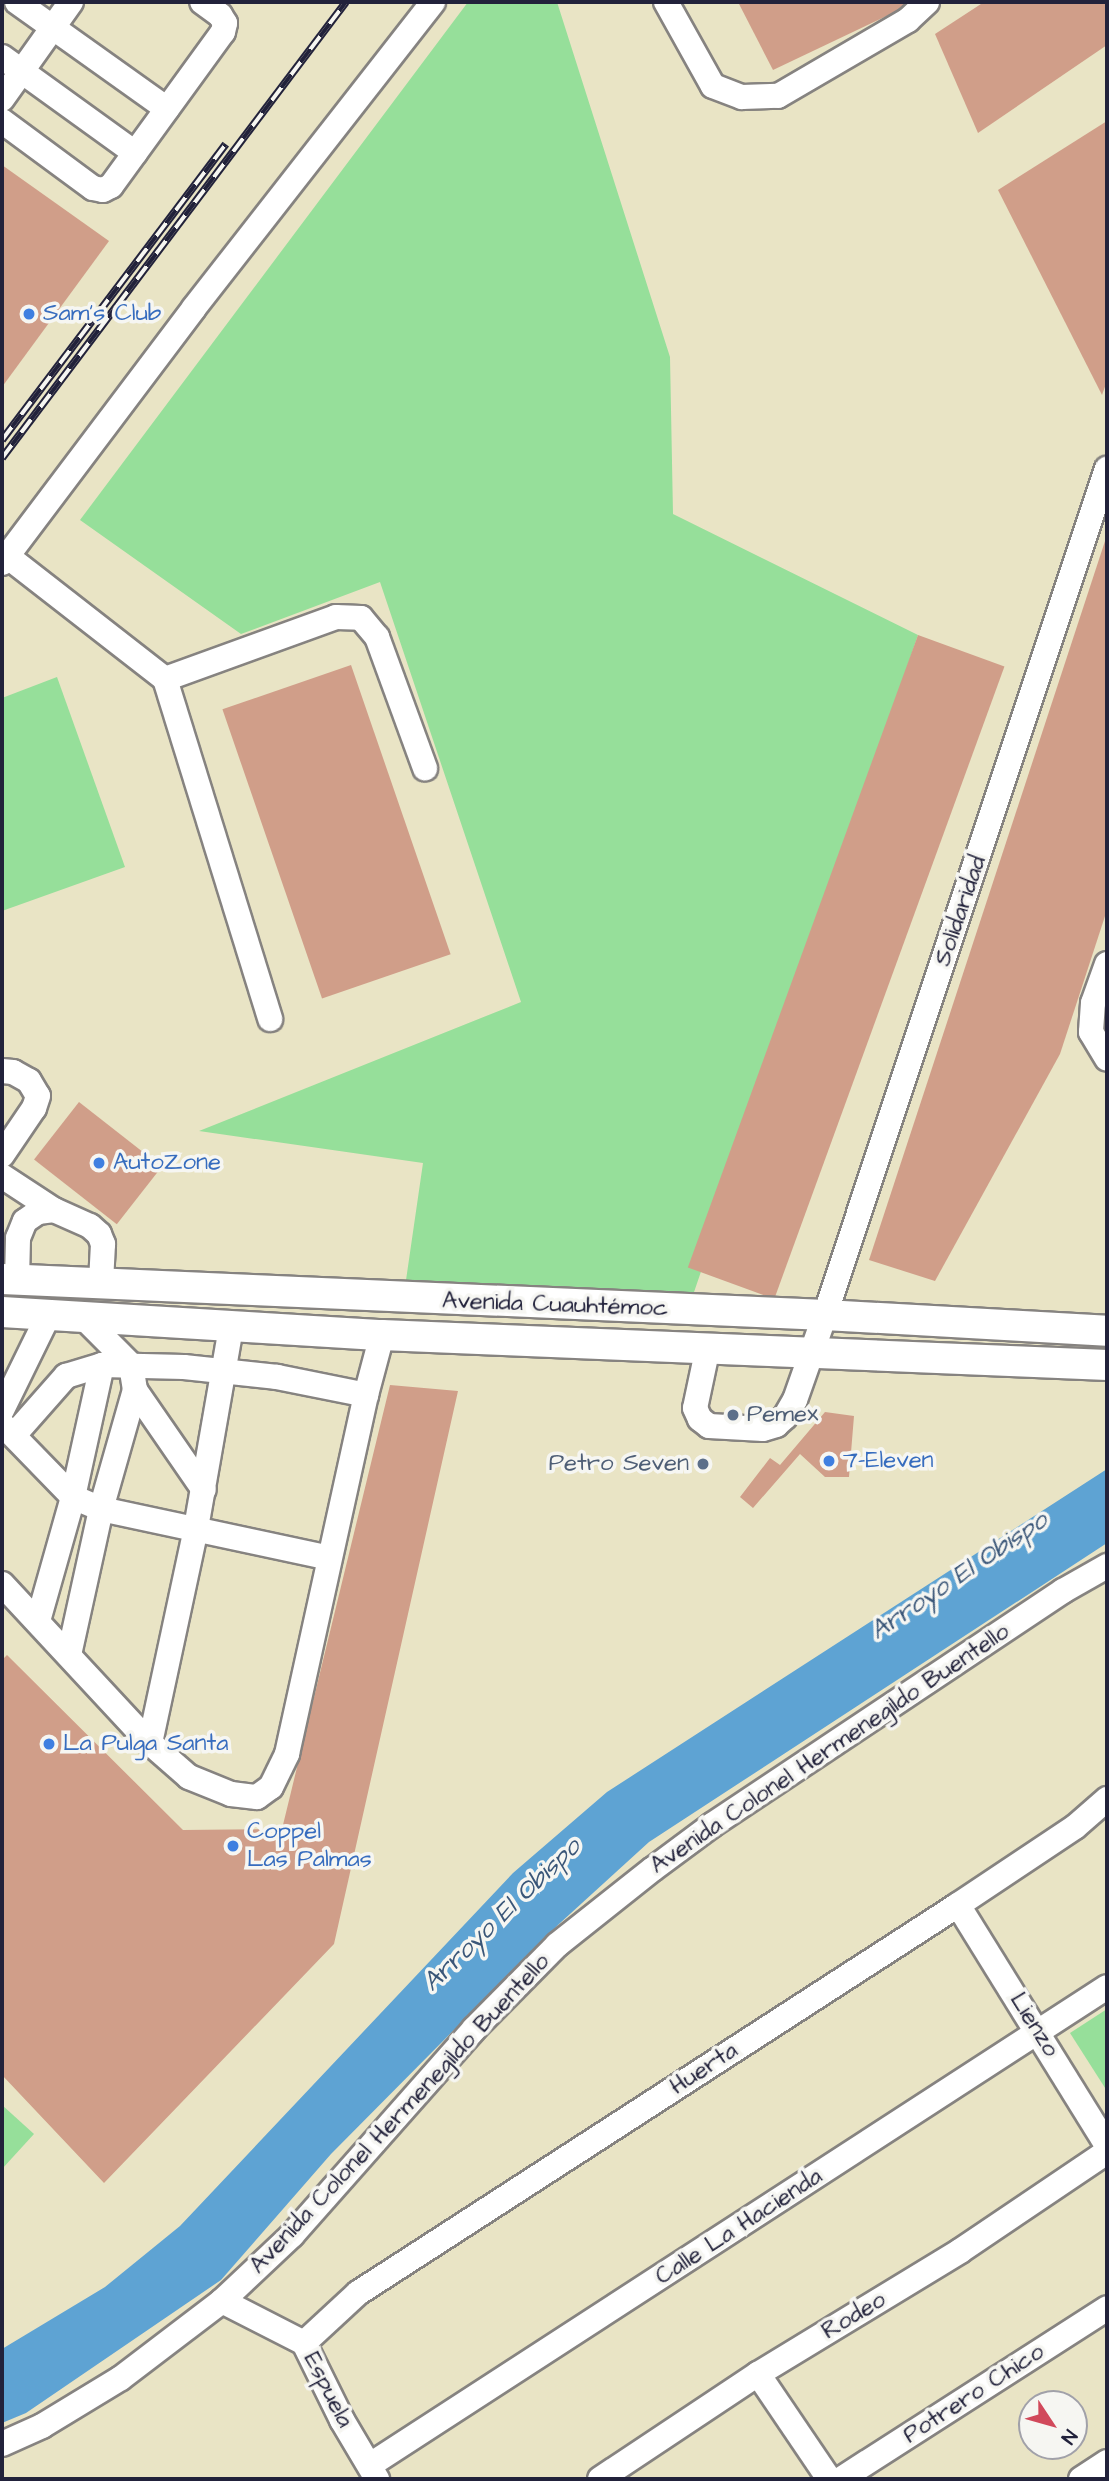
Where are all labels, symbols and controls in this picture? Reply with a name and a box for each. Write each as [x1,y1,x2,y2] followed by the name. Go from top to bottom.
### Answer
[43,300,161,328] place label: Sam's Club
[21,306,37,322] marker: Sam's Club
[929,852,993,970] street label: Solidaridad
[113,1149,221,1177] place label: AutoZone
[91,1155,107,1171] marker: AutoZone
[442,1287,668,1323] street label: Avenida Cuauhtémoc
[747,1401,818,1429] place label: Pemex
[725,1407,741,1423] marker: Pemex
[843,1447,934,1475] place label: 7-Eleven
[549,1450,689,1478] place label: Petro Seven
[821,1453,837,1469] marker: 7-Eleven
[695,1456,711,1472] marker: Petro Seven
[864,1505,1054,1647] water label: Arroyo El Obispo
[645,1618,1015,1880] street label: Avenida Colonel Hermenegildo Buentello
[63,1730,228,1758] place label: La Pulga Santa
[41,1736,57,1752] marker: La Pulga Santa
[247,1818,372,1874] place label: Coppel Las Palmas
[417,1832,587,1998] water label: Arroyo El Obispo
[225,1838,241,1854] marker: Coppel Las Palmas
[244,1948,556,2280] street label: Avenida Colonel Hermenegildo Buentello
[1003,1987,1065,2063] street label: Lienzo
[665,2037,743,2101] street label: Huerta
[650,2162,828,2292] street label: Calle La Hacienda
[817,2286,891,2346] street label: Rodeo
[898,2338,1050,2450] street label: Potrero Chico
[297,2347,359,2433] street label: Espuela
[1018,2390,1088,2460] north arrow
[1054,2424,1083,2449] text: N

